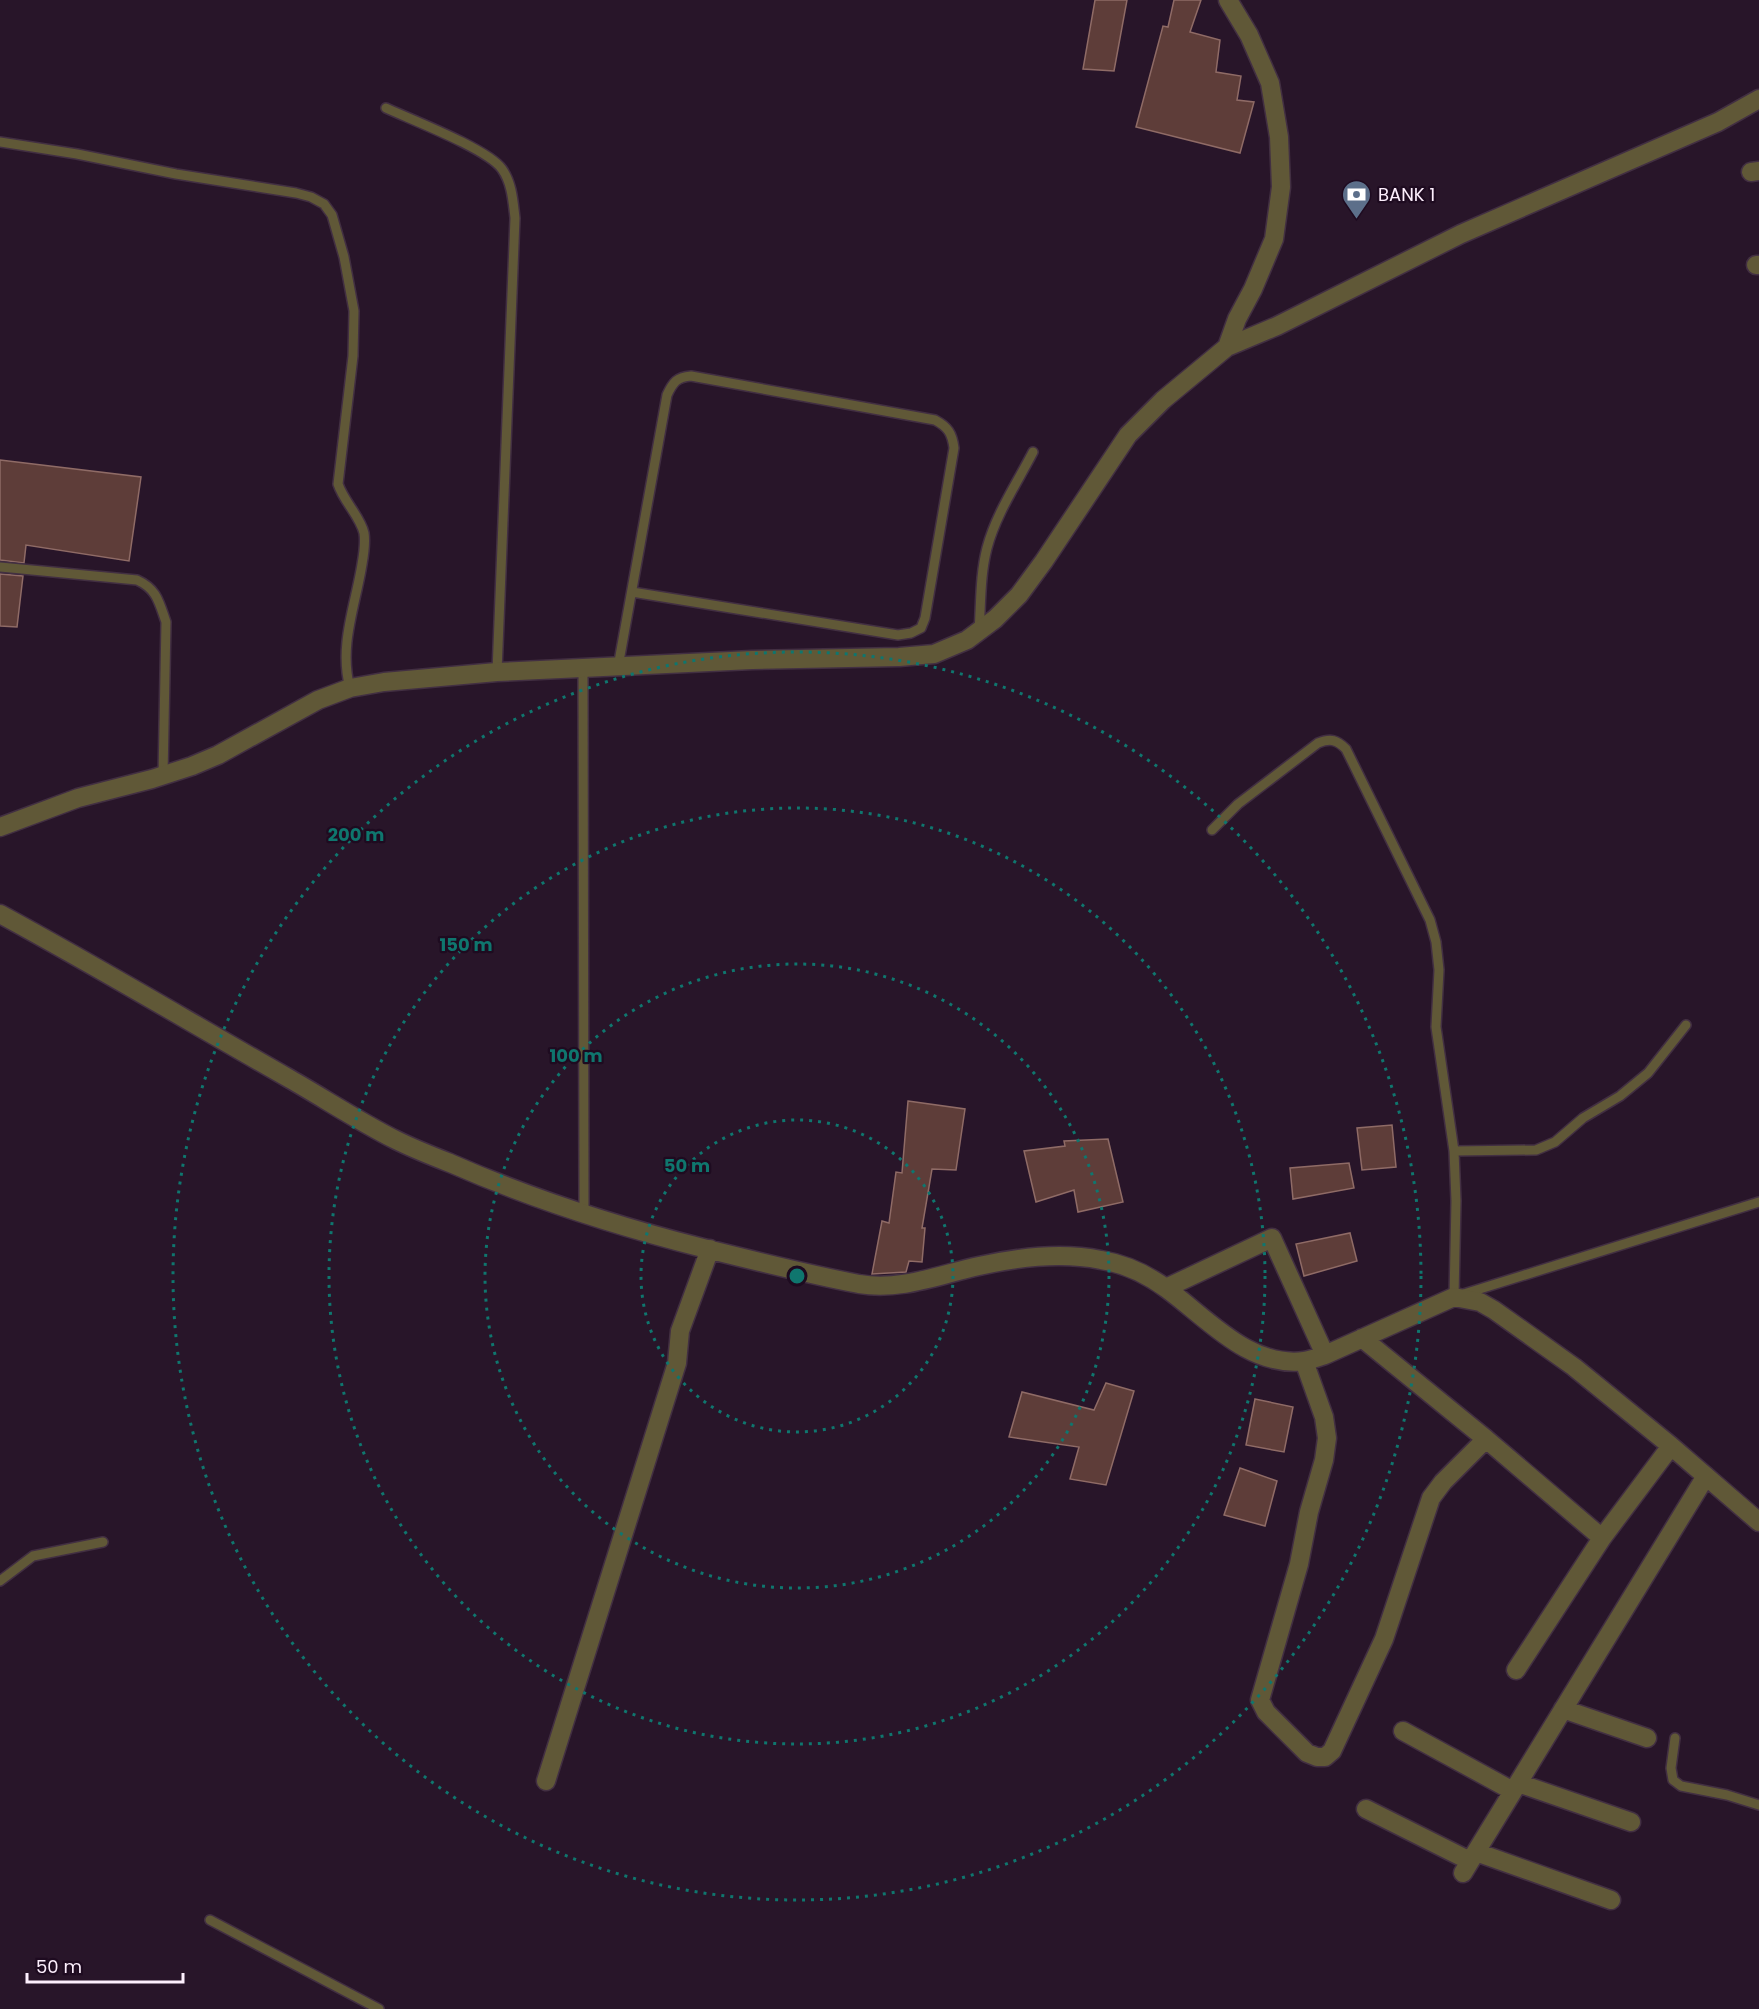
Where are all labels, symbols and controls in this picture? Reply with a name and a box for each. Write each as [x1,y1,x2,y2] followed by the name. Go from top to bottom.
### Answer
[1341,178,1373,220] bank icon: BANK 1
[1378,182,1435,207] place label: BANK 1
[328,822,384,847] text: 200 m
[439,932,493,957] text: 150 m
[549,1043,603,1068] text: 100 m
[664,1153,710,1178] text: 50 m
[787,1266,807,1286] centre of rings
[27,1946,183,1984] scale bar
[36,1954,82,1979] text: 50 m

